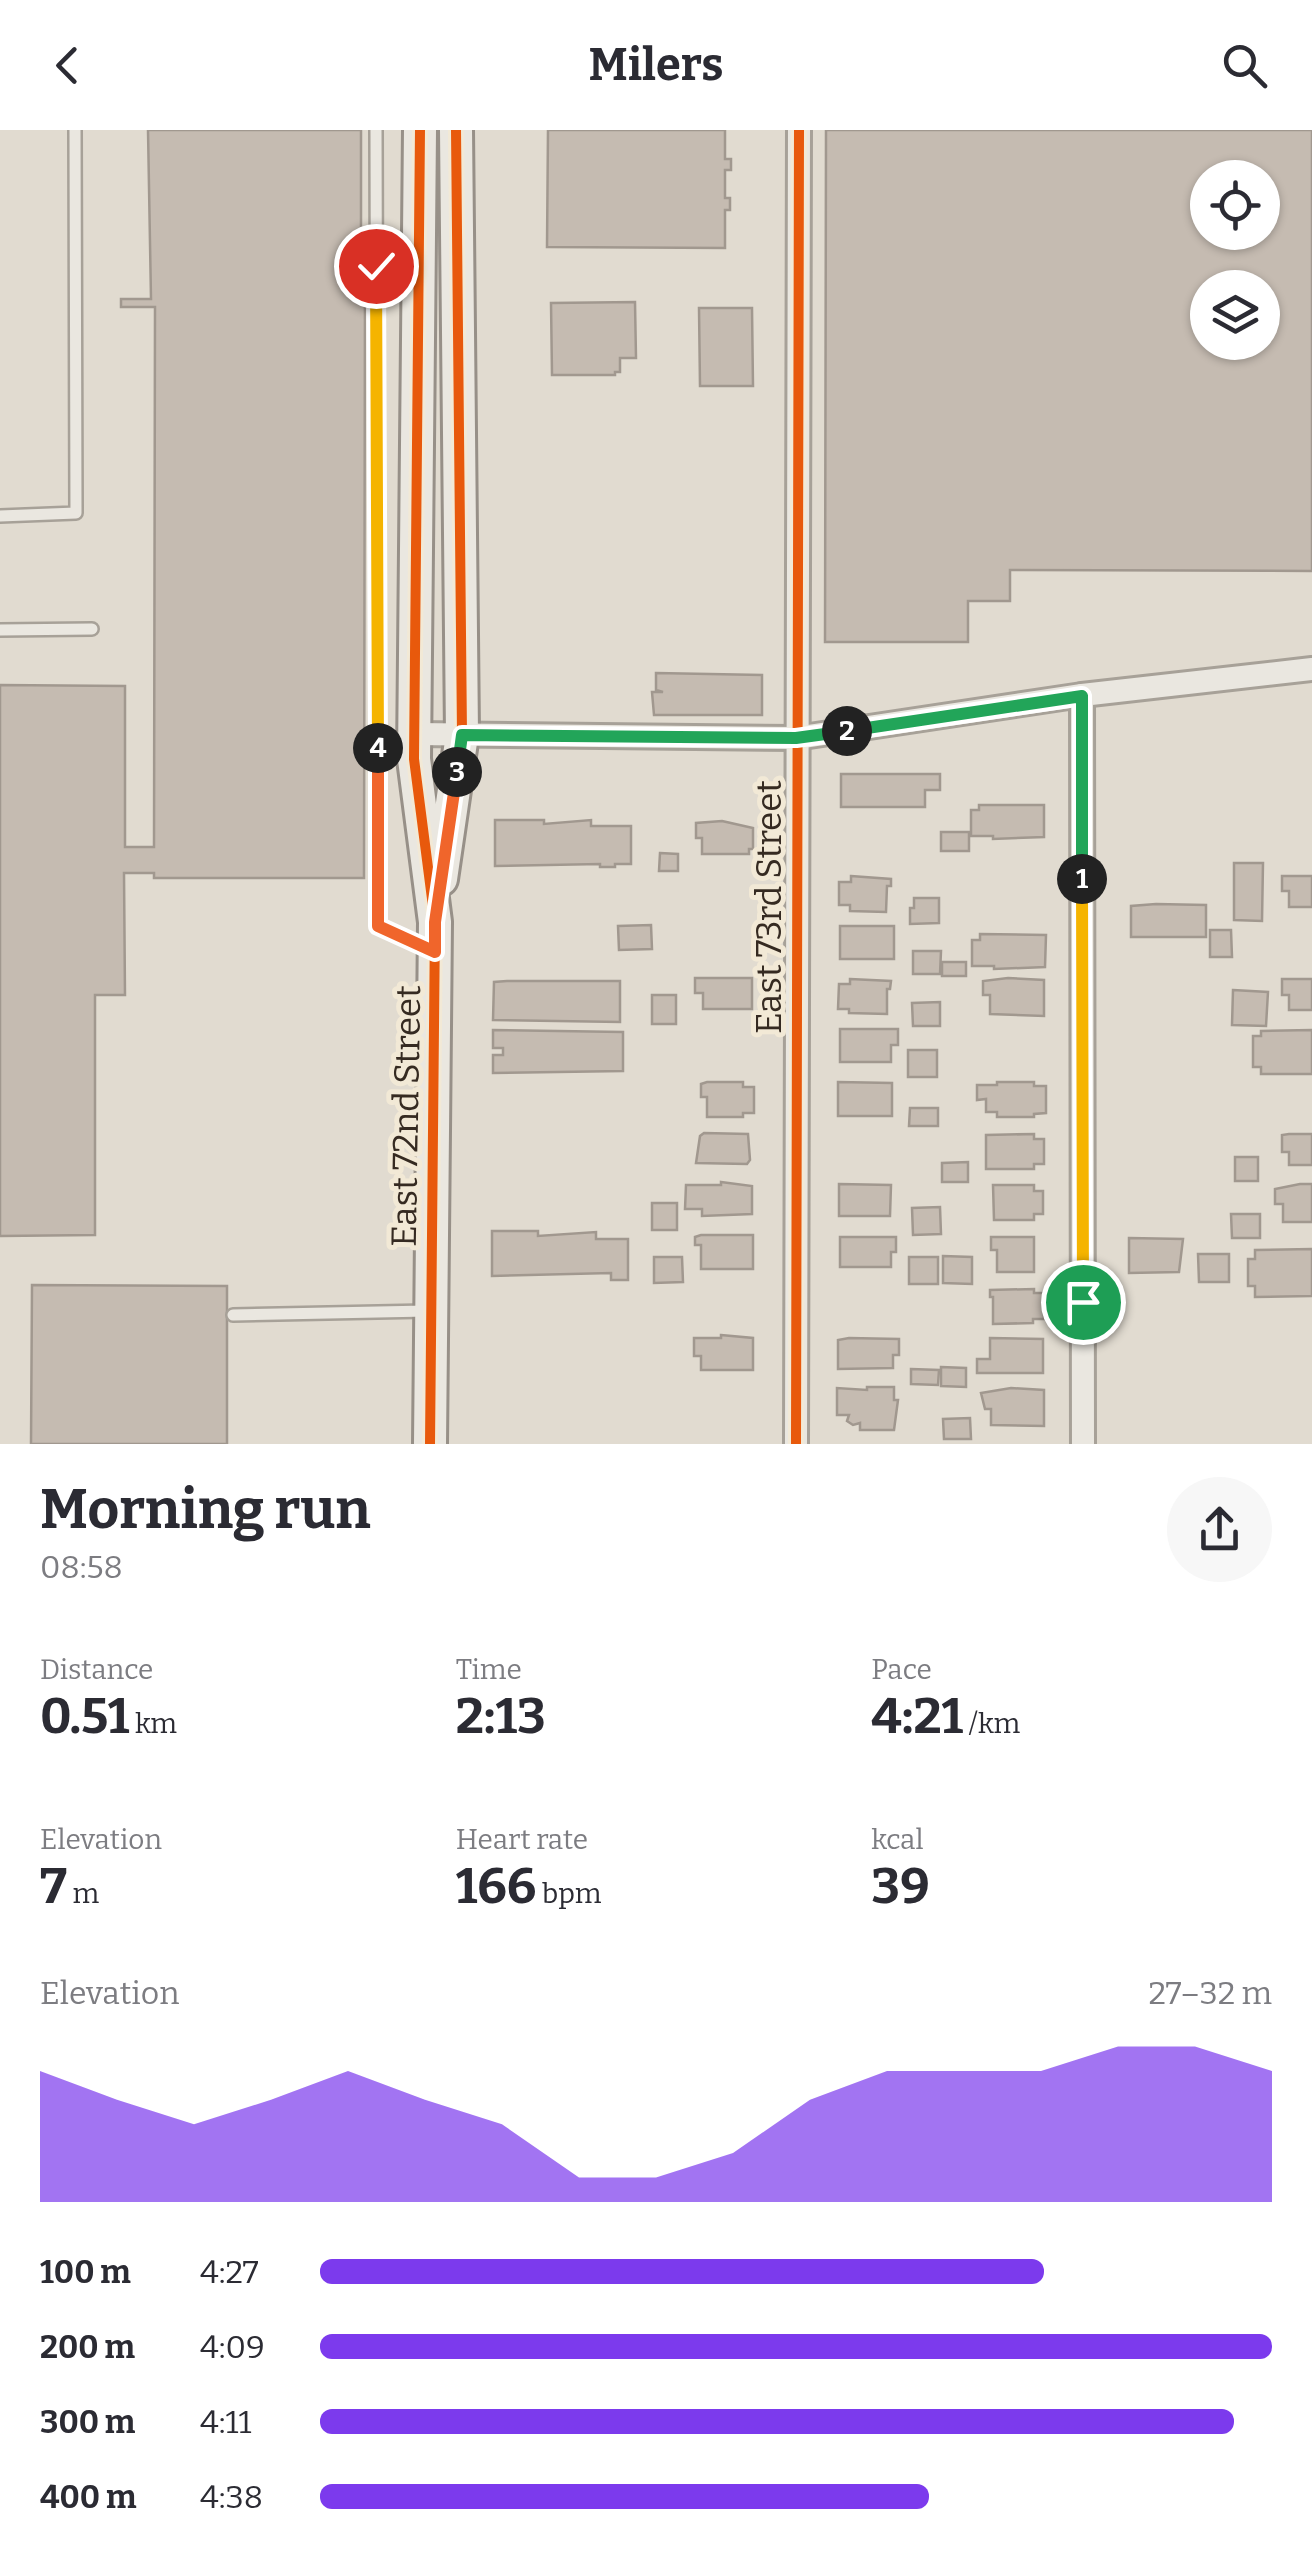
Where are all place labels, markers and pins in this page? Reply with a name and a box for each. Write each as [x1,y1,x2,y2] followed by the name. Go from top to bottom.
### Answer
[334,224,419,309] pin
[822,706,872,756] pin: 2
[353,723,403,773] pin: 4
[432,747,482,797] pin: 3
[1057,854,1107,904] pin: 1
[1041,1260,1126,1345] pin

